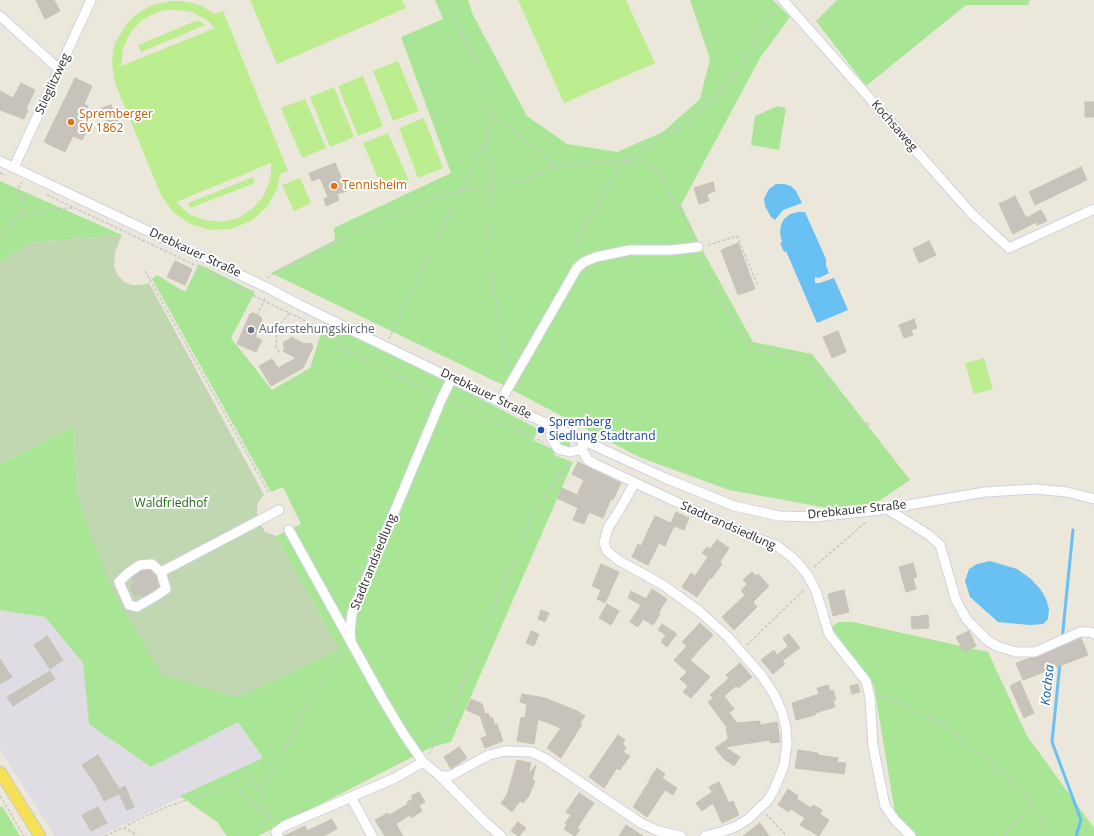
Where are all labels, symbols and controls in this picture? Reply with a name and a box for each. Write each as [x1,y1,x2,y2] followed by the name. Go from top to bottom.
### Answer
[33,51,73,117] street label: Stieglitzweg
[868,98,920,154] street label: Kochsaweg
[79,108,153,136] place label: Spremberger SV 1862
[66,117,76,127] marker: Spremberger SV 1862
[342,179,407,193] place label: Tennisheim
[329,181,339,191] marker: Tennisheim
[147,225,243,281] street label: Drebkauer Straße
[259,323,375,337] place label: Auferstehungskirche
[246,325,256,335] marker: Auferstehungskirche
[438,366,534,422] street label: Drebkauer Straße
[549,416,655,444] place label: Spremberg Siedlung Stadtrand
[536,425,546,435] marker: Spremberg Siedlung Stadtrand
[135,497,207,511] park label: Waldfriedhof
[807,498,907,522] street label: Drebkauer Straße
[678,499,778,553] street label: Stadtrandsiedlung
[348,512,400,612] street label: Stadtrandsiedlung
[1038,664,1058,706] water label: Kochsa

